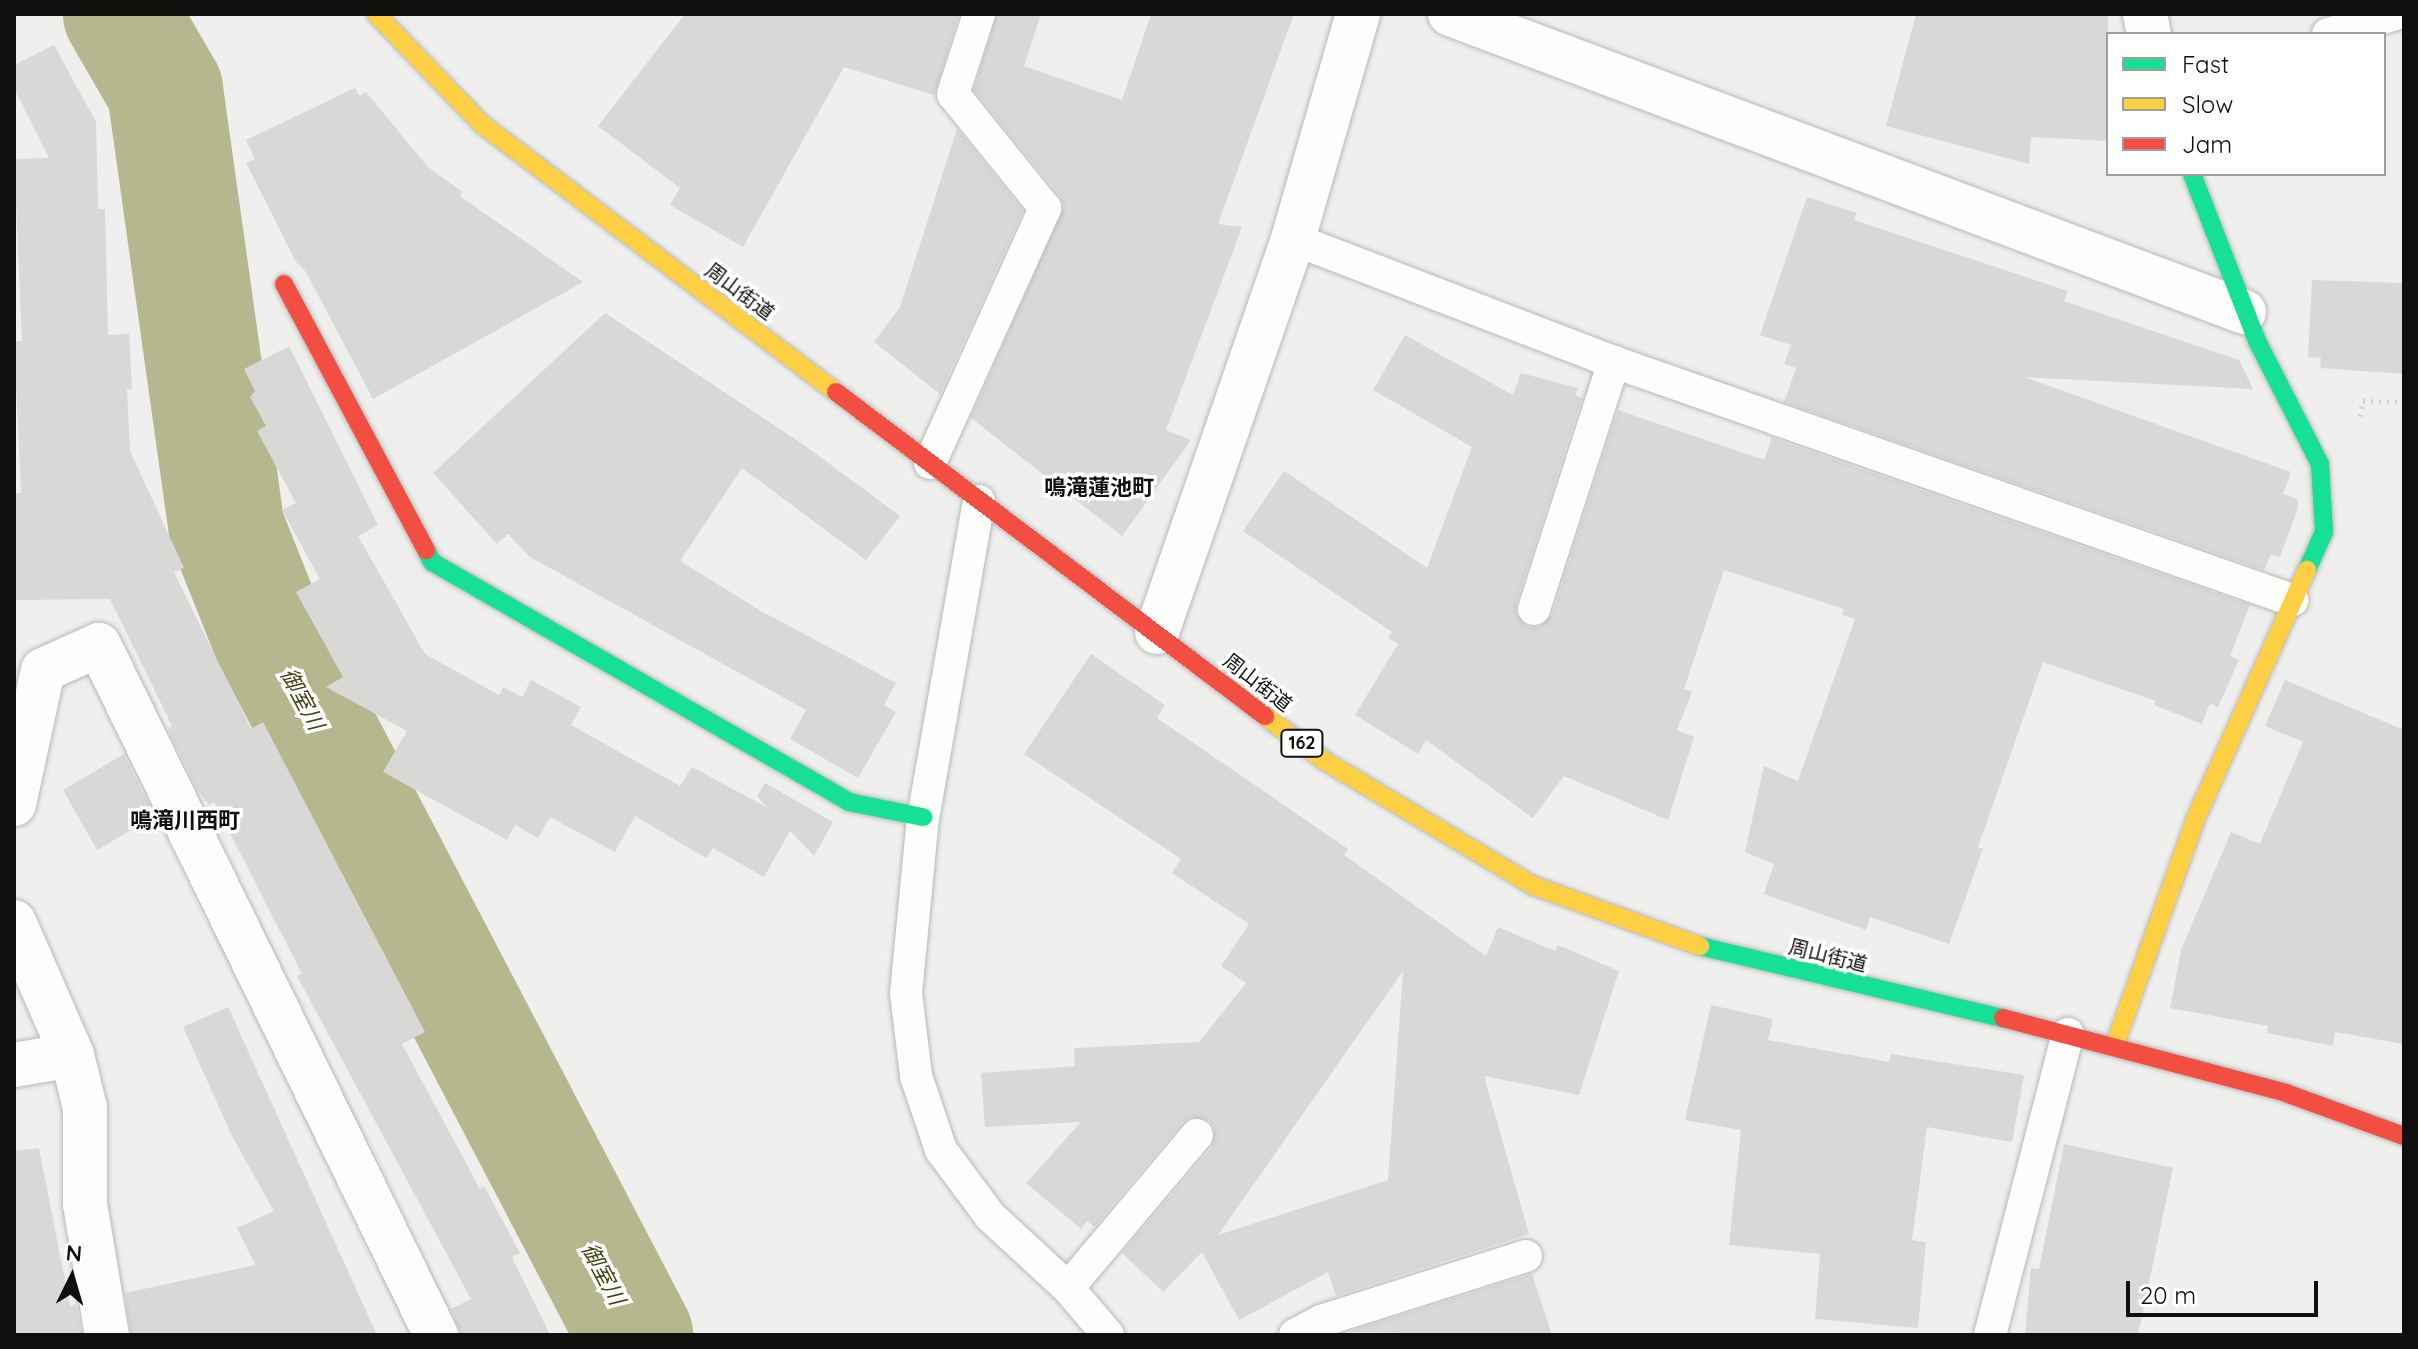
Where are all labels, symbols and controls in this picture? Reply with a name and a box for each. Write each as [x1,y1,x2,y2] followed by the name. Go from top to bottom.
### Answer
[2106,32,2386,176] legend
[2182,49,2229,79] text: Fast
[2182,89,2233,119] text: Slow
[2182,129,2232,159] text: Jam
[701,257,779,325] street label: 周山街道
[1044,475,1154,501] district label: 鳴滝蓮池町
[1219,648,1297,716] street label: 周山街道
[275,664,329,734] water label: 御室川
[1280,729,1324,757] road number: 162
[130,808,240,834] district label: 鳴滝川西町
[1786,934,1870,976] street label: 周山街道
[32,1237,112,1317] north arrow
[65,1238,83,1268] text: N
[576,1239,630,1309] water label: 御室川
[2130,1265,2322,1315] scale bar
[2140,1280,2196,1310] text: 20 m

